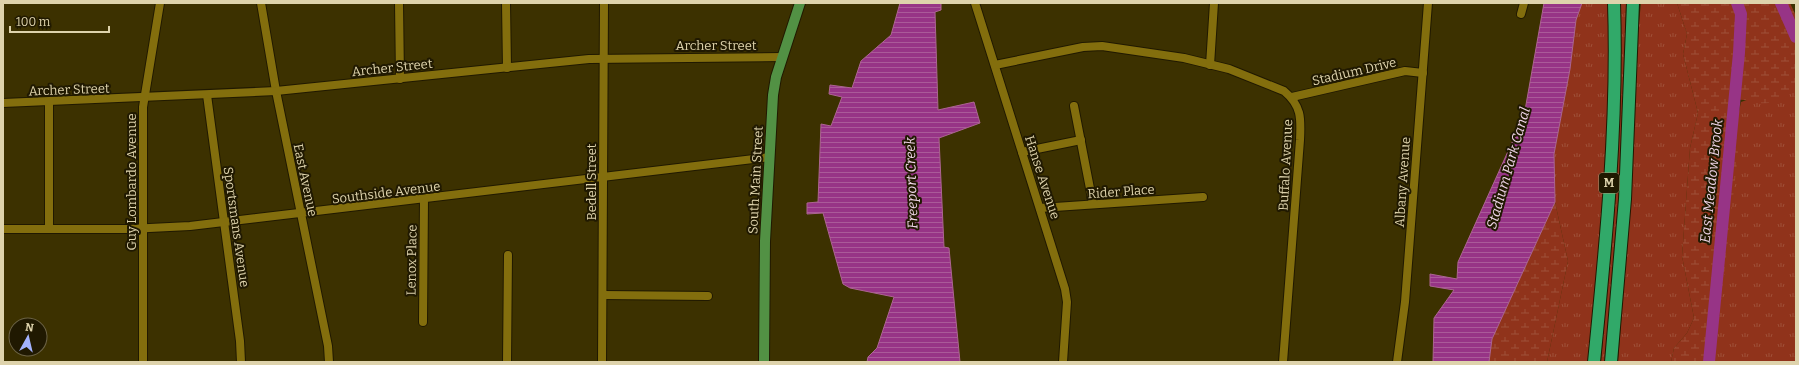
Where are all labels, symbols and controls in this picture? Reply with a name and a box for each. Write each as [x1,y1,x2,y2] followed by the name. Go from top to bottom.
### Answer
[10,8,109,34] scale bar
[16,15,51,29] text: 100 m
[675,38,757,53] street label: Archer Street
[1311,55,1398,88] street label: Stadium Drive
[351,56,433,79] street label: Archer Street
[28,81,110,98] street label: Archer Street
[1483,105,1534,231] water label: Stadium Park Canal
[124,113,139,251] street label: Guy Lombardo Avenue
[1697,118,1726,244] water label: East Meadow Brook
[1276,119,1295,211] street label: Buffalo Avenue
[745,125,766,235] street label: South Main Street
[1022,133,1063,221] street label: Hanse Avenue
[901,136,922,229] water label: Freeport Creek
[1392,136,1413,228] street label: Albany Avenue
[290,142,321,218] street label: East Avenue
[584,143,599,220] street label: Bedell Street
[221,166,252,288] street label: Sportsmans Avenue
[1599,173,1619,193] road number: M
[331,178,441,207] street label: Southside Avenue
[1087,182,1155,201] street label: Rider Place
[403,224,420,296] street label: Lenox Place
[8,317,48,357] north arrow
[24,321,35,335] text: N

